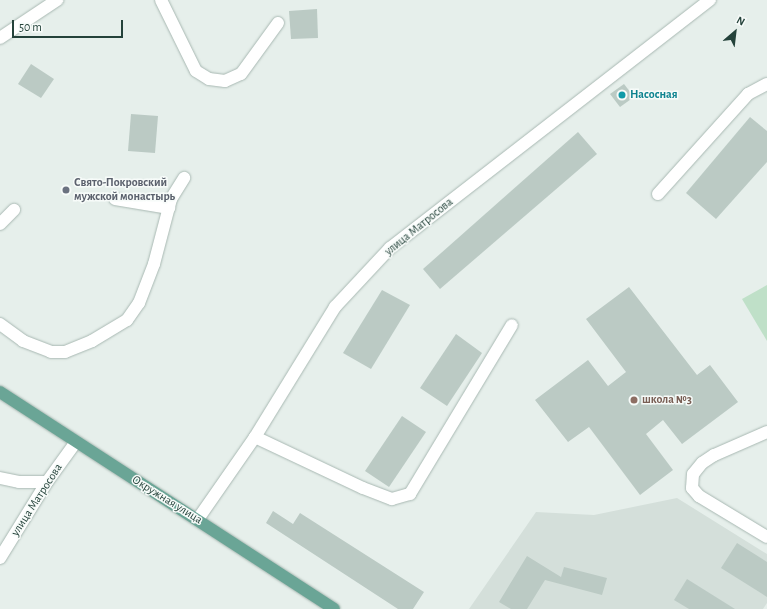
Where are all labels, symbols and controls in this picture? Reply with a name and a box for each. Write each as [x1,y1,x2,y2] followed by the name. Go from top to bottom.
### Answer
[14,12,125,38] scale bar
[715,12,755,52] north arrow
[735,14,747,28] text: N
[19,21,42,33] text: 50 m
[630,88,678,102] place label: Насосная
[617,90,627,100] marker: Насосная
[74,176,175,204] place label: Свято-Покровский мужской монастырь
[61,185,71,195] marker: Свято-Покровский мужской монастырь
[382,195,456,259] street label: улица Матросова
[642,393,692,407] place label: школа №3
[629,395,639,405] marker: школа №3
[8,461,66,539] street label: улица Матросова
[129,473,205,527] street label: Окружная улица

